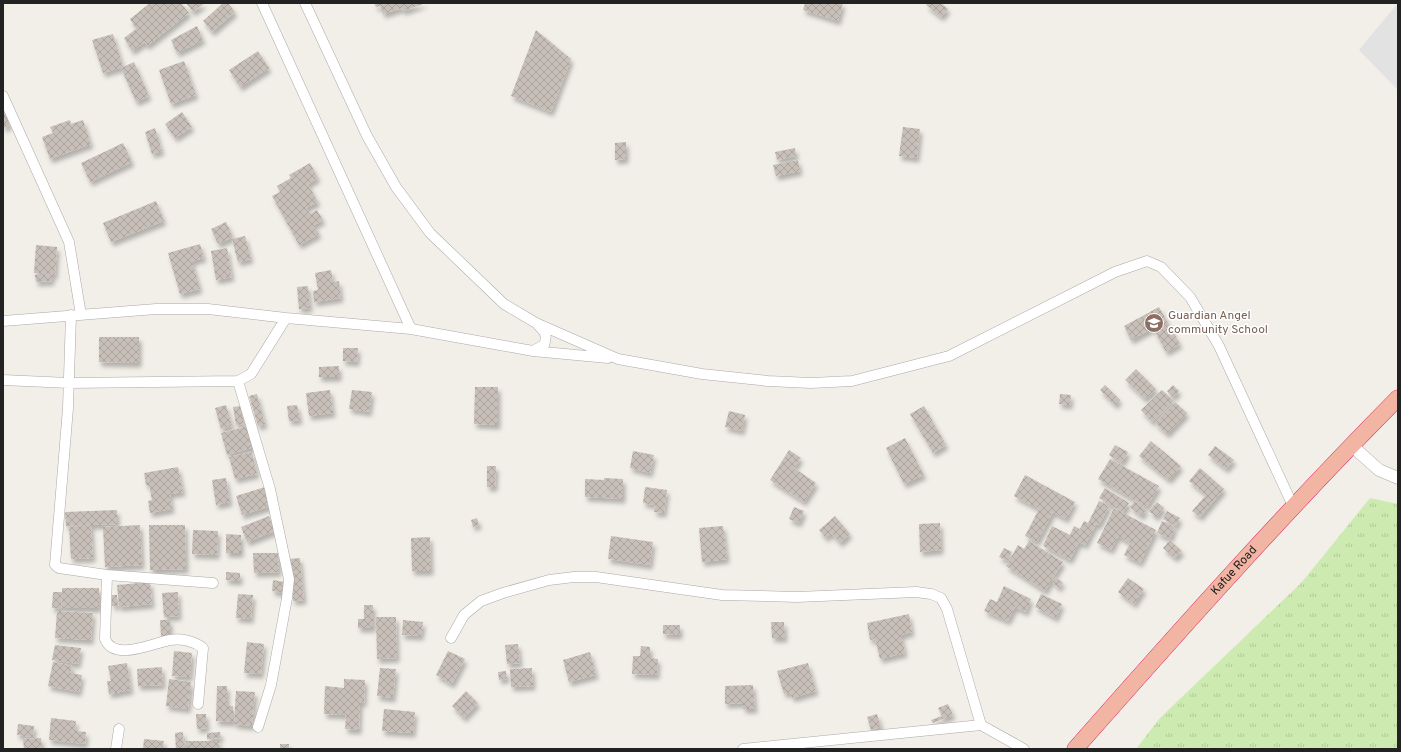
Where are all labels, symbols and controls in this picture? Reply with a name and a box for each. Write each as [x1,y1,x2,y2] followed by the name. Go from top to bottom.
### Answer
[1168,308,1268,338] place label: Guardian Angel community School
[1143,312,1165,334] school or university icon: Guardian Angel community School
[1208,543,1261,599] street label: Kafue Road

